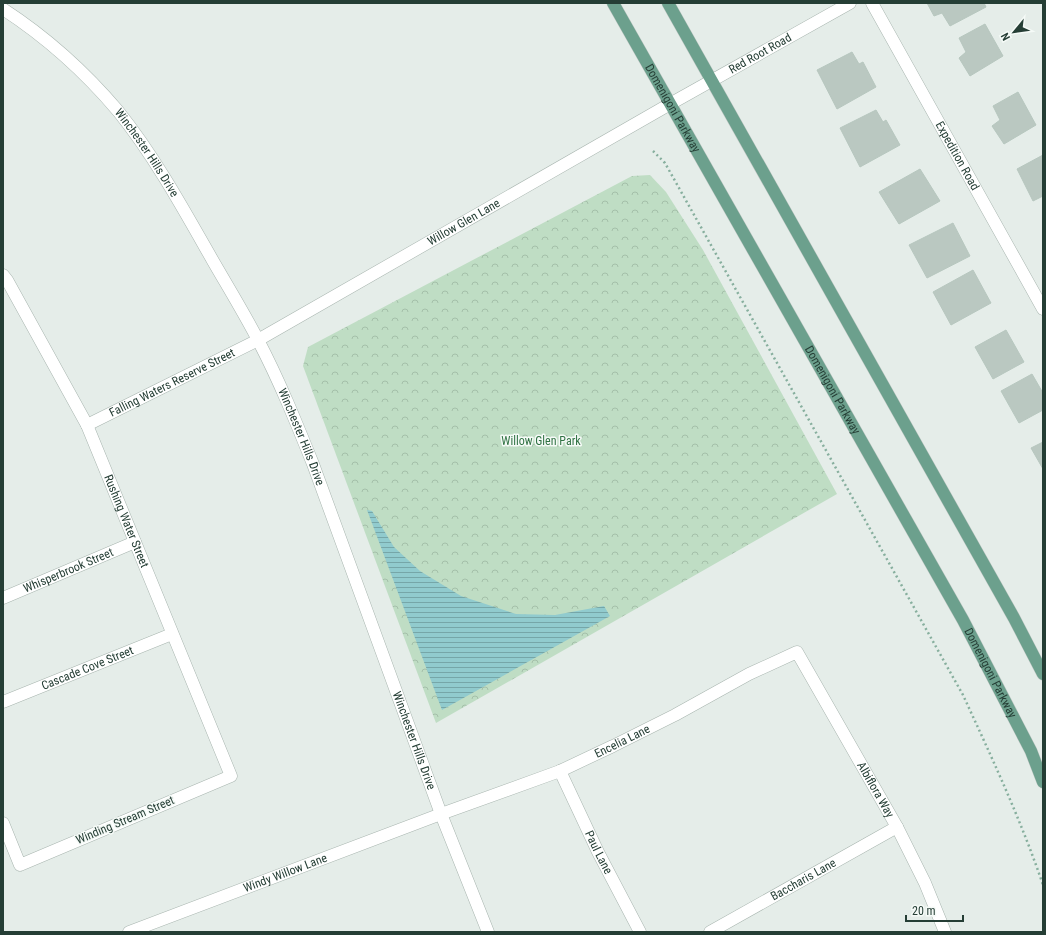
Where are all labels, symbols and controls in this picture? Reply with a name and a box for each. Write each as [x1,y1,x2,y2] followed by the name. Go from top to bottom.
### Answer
[994,12,1034,52] north arrow
[726,30,794,77] street label: Red Root Road
[998,30,1013,43] text: N
[642,62,703,155] street label: Domenigoni Parkway
[112,106,182,200] street label: Winchester Hills Drive
[933,119,982,193] street label: Expedition Road
[425,196,503,248] street label: Willow Glen Lane
[802,343,863,437] street label: Domenigoni Parkway
[107,345,238,420] street label: Falling Waters Reserve Street
[275,386,327,488] street label: Winchester Hills Drive
[501,434,581,448] park label: Willow Glen Park
[101,473,152,570] street label: Rushing Water Street
[21,545,116,596] street label: Whisperbrook Street
[961,626,1020,720] street label: Domenigoni Parkway
[39,643,136,693] street label: Cascade Cove Street
[390,689,439,792] street label: Winchester Hills Drive
[592,722,652,761] street label: Encelia Lane
[854,759,897,820] street label: Albiflora Way
[74,793,177,847] street label: Winding Stream Street
[582,828,615,877] street label: Paul Lane
[241,851,329,895] street label: Windy Willow Lane
[768,856,839,903] street label: Baccharis Lane
[906,897,963,923] scale bar
[912,904,936,918] text: 20 m

